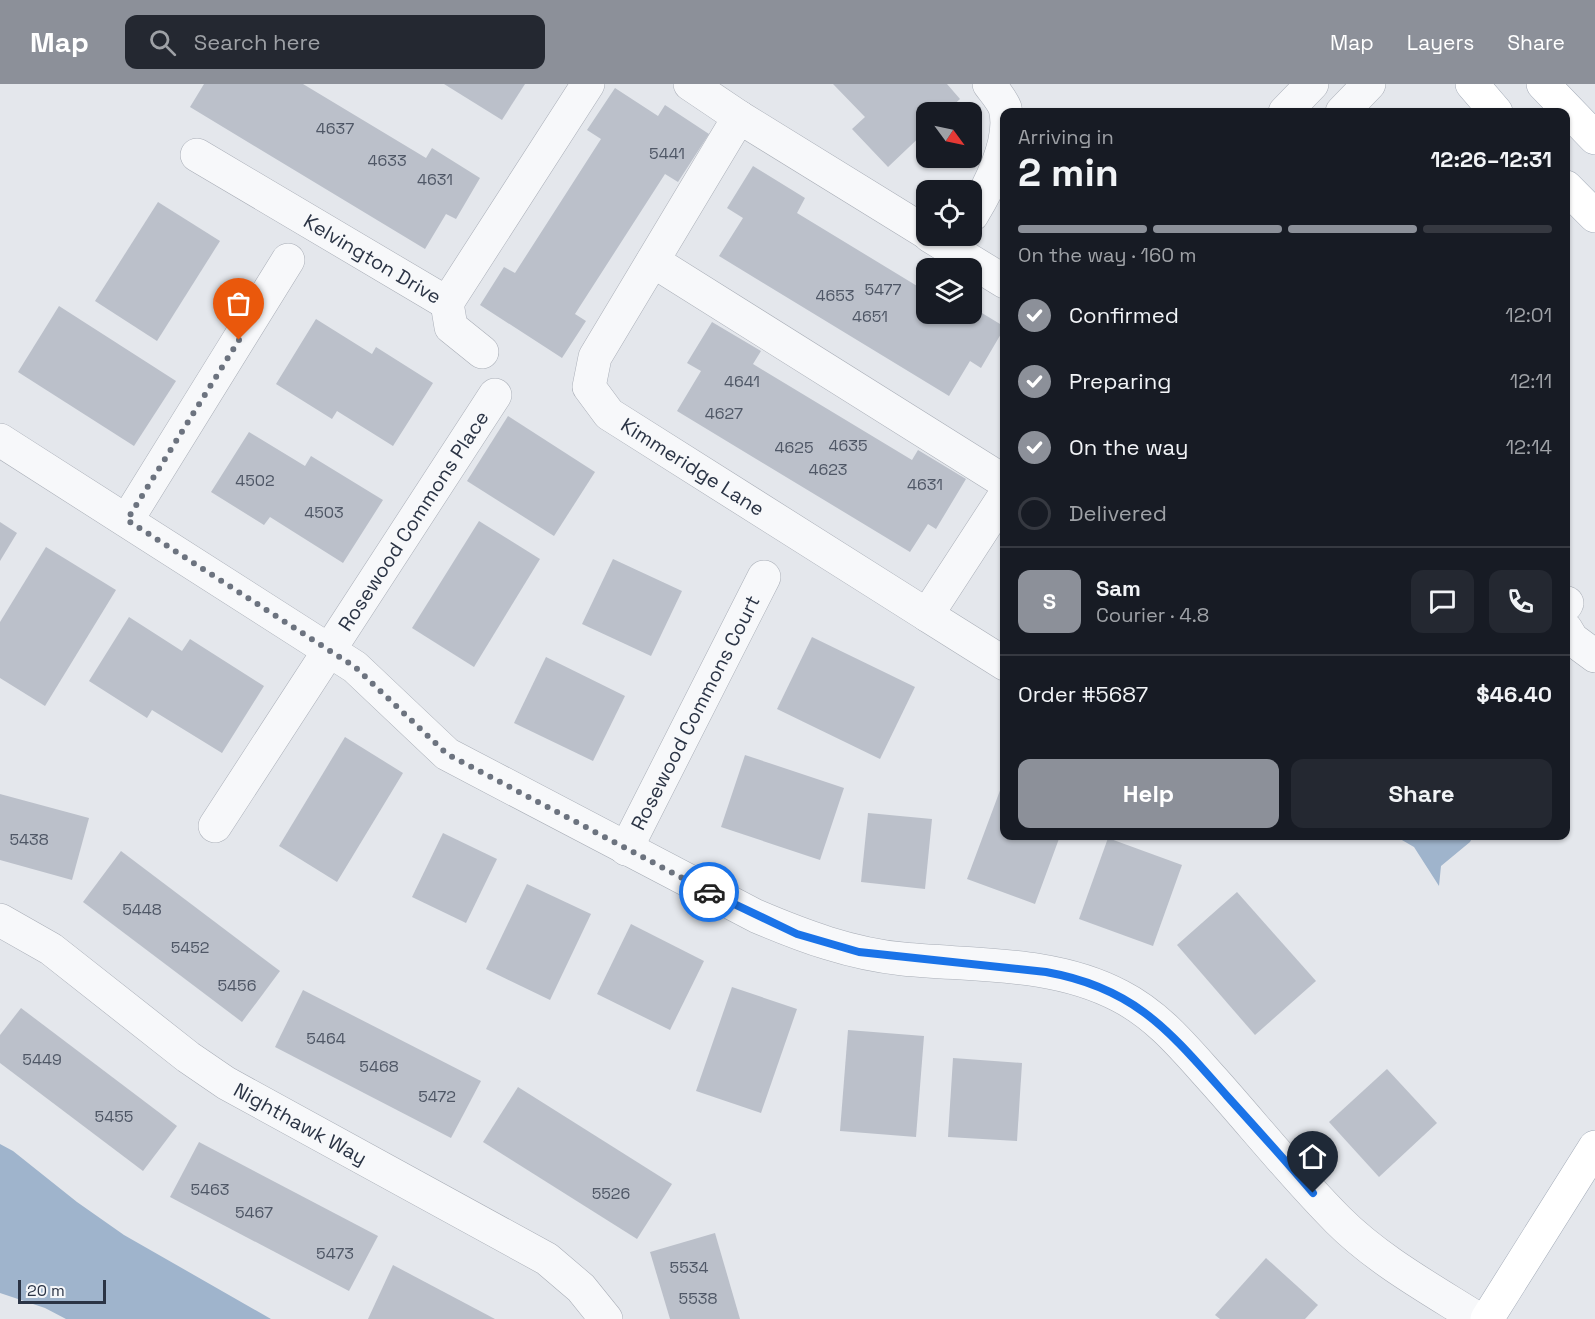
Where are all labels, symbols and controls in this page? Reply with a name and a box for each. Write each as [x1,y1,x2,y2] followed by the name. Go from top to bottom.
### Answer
[125,15,545,69] search box
[30,24,89,60] text: Map
[146,26,179,59] icon: search
[194,28,321,56] text: Search here
[1330,29,1374,56] text: Map
[1407,29,1474,56] text: Layers
[1507,29,1565,56] text: Share
[916,102,982,168] north arrow
[916,102,982,324] map controls
[316,118,354,139] house number: 4637
[1018,124,1114,150] text: Arriving in
[649,143,685,164] house number: 5441
[1430,145,1552,173] text: 12:26–12:31
[1018,148,1119,197] text: 2 min
[367,150,407,171] house number: 4633
[417,169,453,190] house number: 4631
[916,180,982,246] button: locate
[299,208,446,310] street label: Kelvington Drive
[1018,242,1196,268] text: On the way · 160 m
[916,258,982,324] button: layers
[213,278,264,340] pin
[864,279,902,300] house number: 5477
[815,285,855,306] house number: 4653
[222,287,255,320] icon: bag
[1018,299,1051,332] icon: check
[1069,301,1179,329] text: Confirmed
[1505,302,1552,328] text: 12:01
[852,306,888,327] house number: 4651
[1018,365,1051,398] icon: check
[1069,367,1171,395] text: Preparing
[1510,368,1552,394] text: 12:11
[724,371,760,392] house number: 4641
[705,403,743,424] house number: 4627
[332,406,494,636] street label: Rosewood Commons Place
[616,412,769,522] street label: Kimmeridge Lane
[1018,431,1051,464] icon: check
[1069,433,1188,461] text: On the way
[1506,434,1552,460] text: 12:14
[828,435,868,456] house number: 4635
[775,437,813,458] house number: 4625
[809,459,847,480] house number: 4623
[235,470,275,491] house number: 4502
[907,474,943,495] house number: 4631
[1069,499,1167,527] text: Delivered
[304,502,344,523] house number: 4503
[1411,570,1474,633] button: chat
[1489,570,1552,633] button: phone
[1096,574,1141,602] text: Sam
[1043,587,1056,615] text: S
[625,591,766,834] street label: Rosewood Commons Court
[1096,602,1209,628] text: Courier · 4.8
[1018,680,1148,708] text: Order #5687
[1476,680,1552,708] text: $46.40
[1018,759,1279,828] button: Help
[1291,759,1552,828] button: Share
[9,829,49,850] house number: 5438
[679,862,739,922] courier
[693,876,726,909] icon: car
[122,899,162,920] house number: 5448
[171,937,209,958] house number: 5452
[218,975,256,996] house number: 5456
[306,1028,346,1049] house number: 5464
[22,1049,62,1070] house number: 5449
[359,1056,399,1077] house number: 5468
[229,1077,372,1171] street label: Nighthawk Way
[418,1086,456,1107] house number: 5472
[95,1106,133,1127] house number: 5455
[1287,1131,1338,1193] pin
[1296,1140,1329,1173] icon: home
[190,1179,230,1200] house number: 5463
[592,1183,630,1204] house number: 5526
[235,1202,273,1223] house number: 5467
[316,1243,354,1264] house number: 5473
[670,1257,708,1278] house number: 5534
[18,1277,106,1304] scale bar
[27,1280,65,1301] text: 20 m
[679,1288,717,1309] house number: 5538

